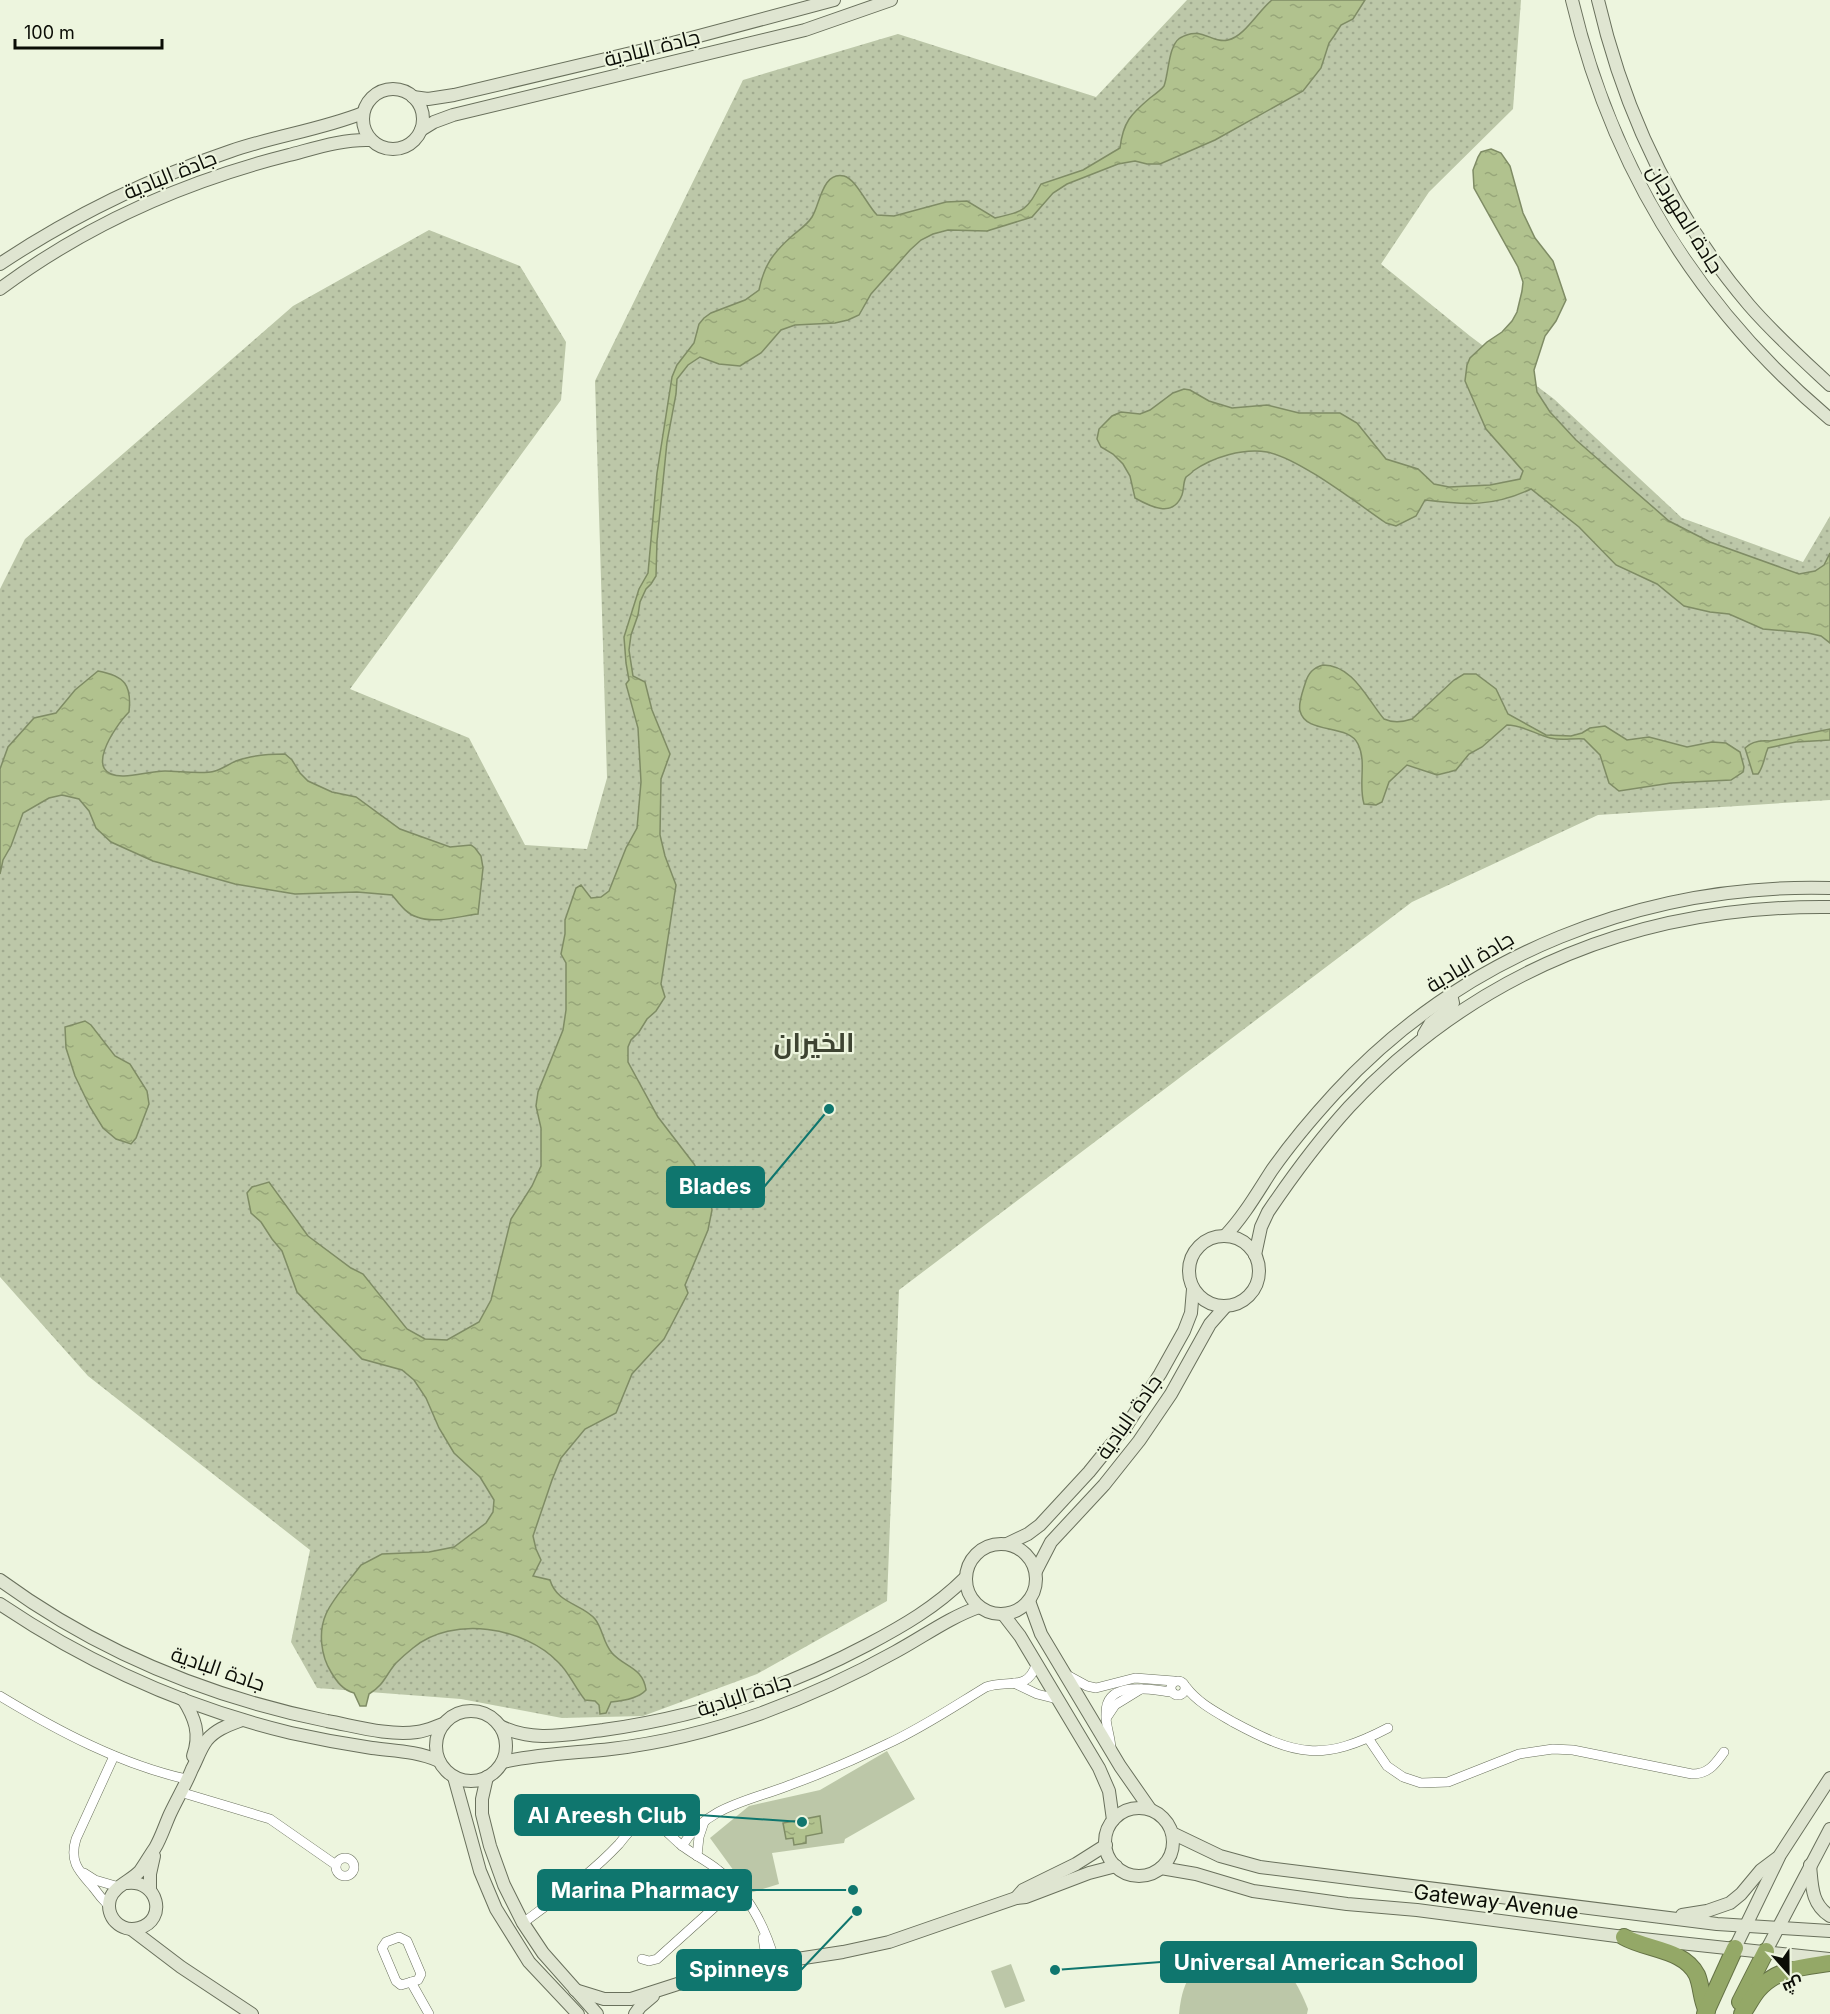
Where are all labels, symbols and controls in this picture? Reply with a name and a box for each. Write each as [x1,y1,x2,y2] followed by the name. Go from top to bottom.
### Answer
[15,12,162,50] scale bar
[24,22,75,43] text: 100 m
[601,24,702,71] street label: جادة البادية
[120,145,220,204] street label: جادة البادية
[1641,160,1729,278] street label: جادة المهرجان
[1421,926,1518,997] street label: جادة البادية
[774,1026,854,1059] district label: الخيران
[667,1167,764,1207] callout: Blades
[679,1173,751,1199] text: Blades
[1090,1369,1167,1464] street label: جادة البادية
[168,1641,268,1696] street label: جادة البادية
[693,1668,794,1722] street label: جادة البادية
[515,1795,699,1835] callout: Al Areesh Club
[527,1802,687,1828] text: Al Areesh Club
[538,1870,751,1910] callout: Marina Pharmacy
[551,1877,739,1903] text: Marina Pharmacy
[1412,1879,1580,1924] street label: Gateway Avenue
[1161,1942,1476,1982] callout: Universal American School
[1758,1942,1818,2002] north arrow
[1174,1949,1464,1975] text: Universal American School
[677,1950,801,1990] callout: Spinneys
[689,1956,789,1982] text: Spinneys
[1780,1973,1807,1999] text: ش

